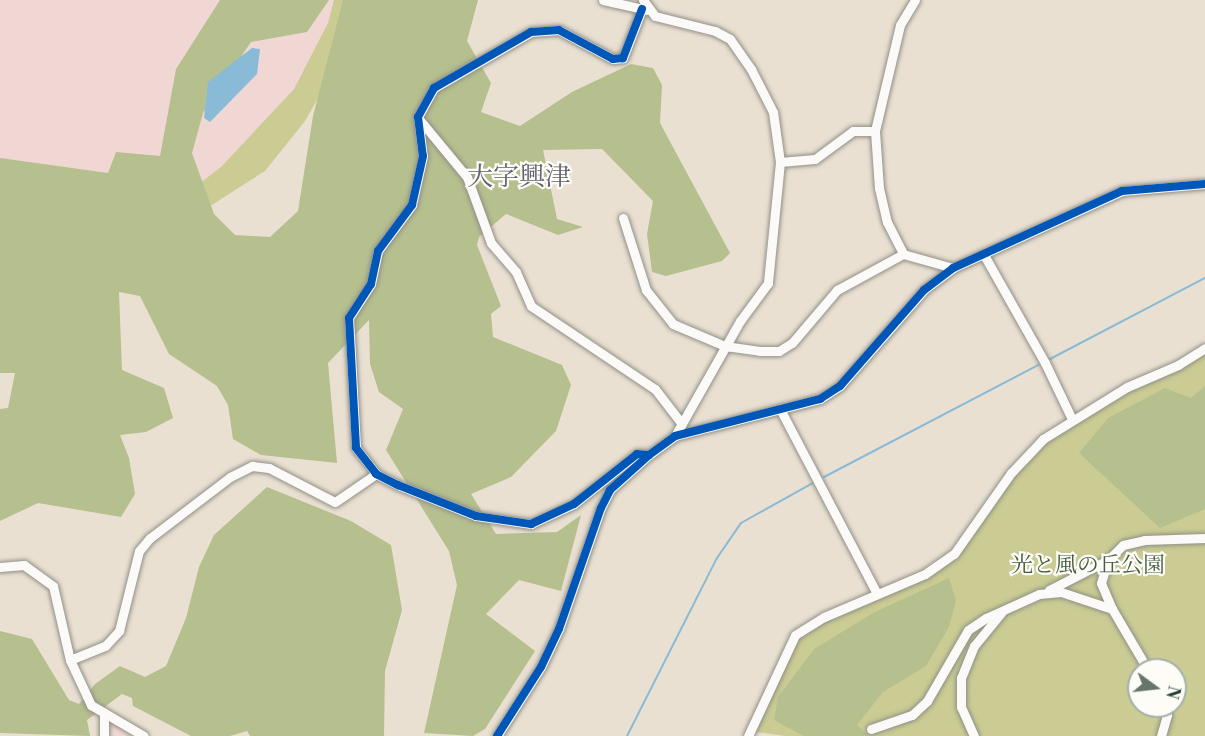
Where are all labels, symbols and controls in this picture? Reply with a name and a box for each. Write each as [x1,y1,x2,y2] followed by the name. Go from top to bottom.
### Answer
[467,162,571,194] district label: 大字興津
[1011,553,1165,579] park label: 光と風の丘公園
[1127,658,1187,718] north arrow
[1161,683,1184,701] text: N

